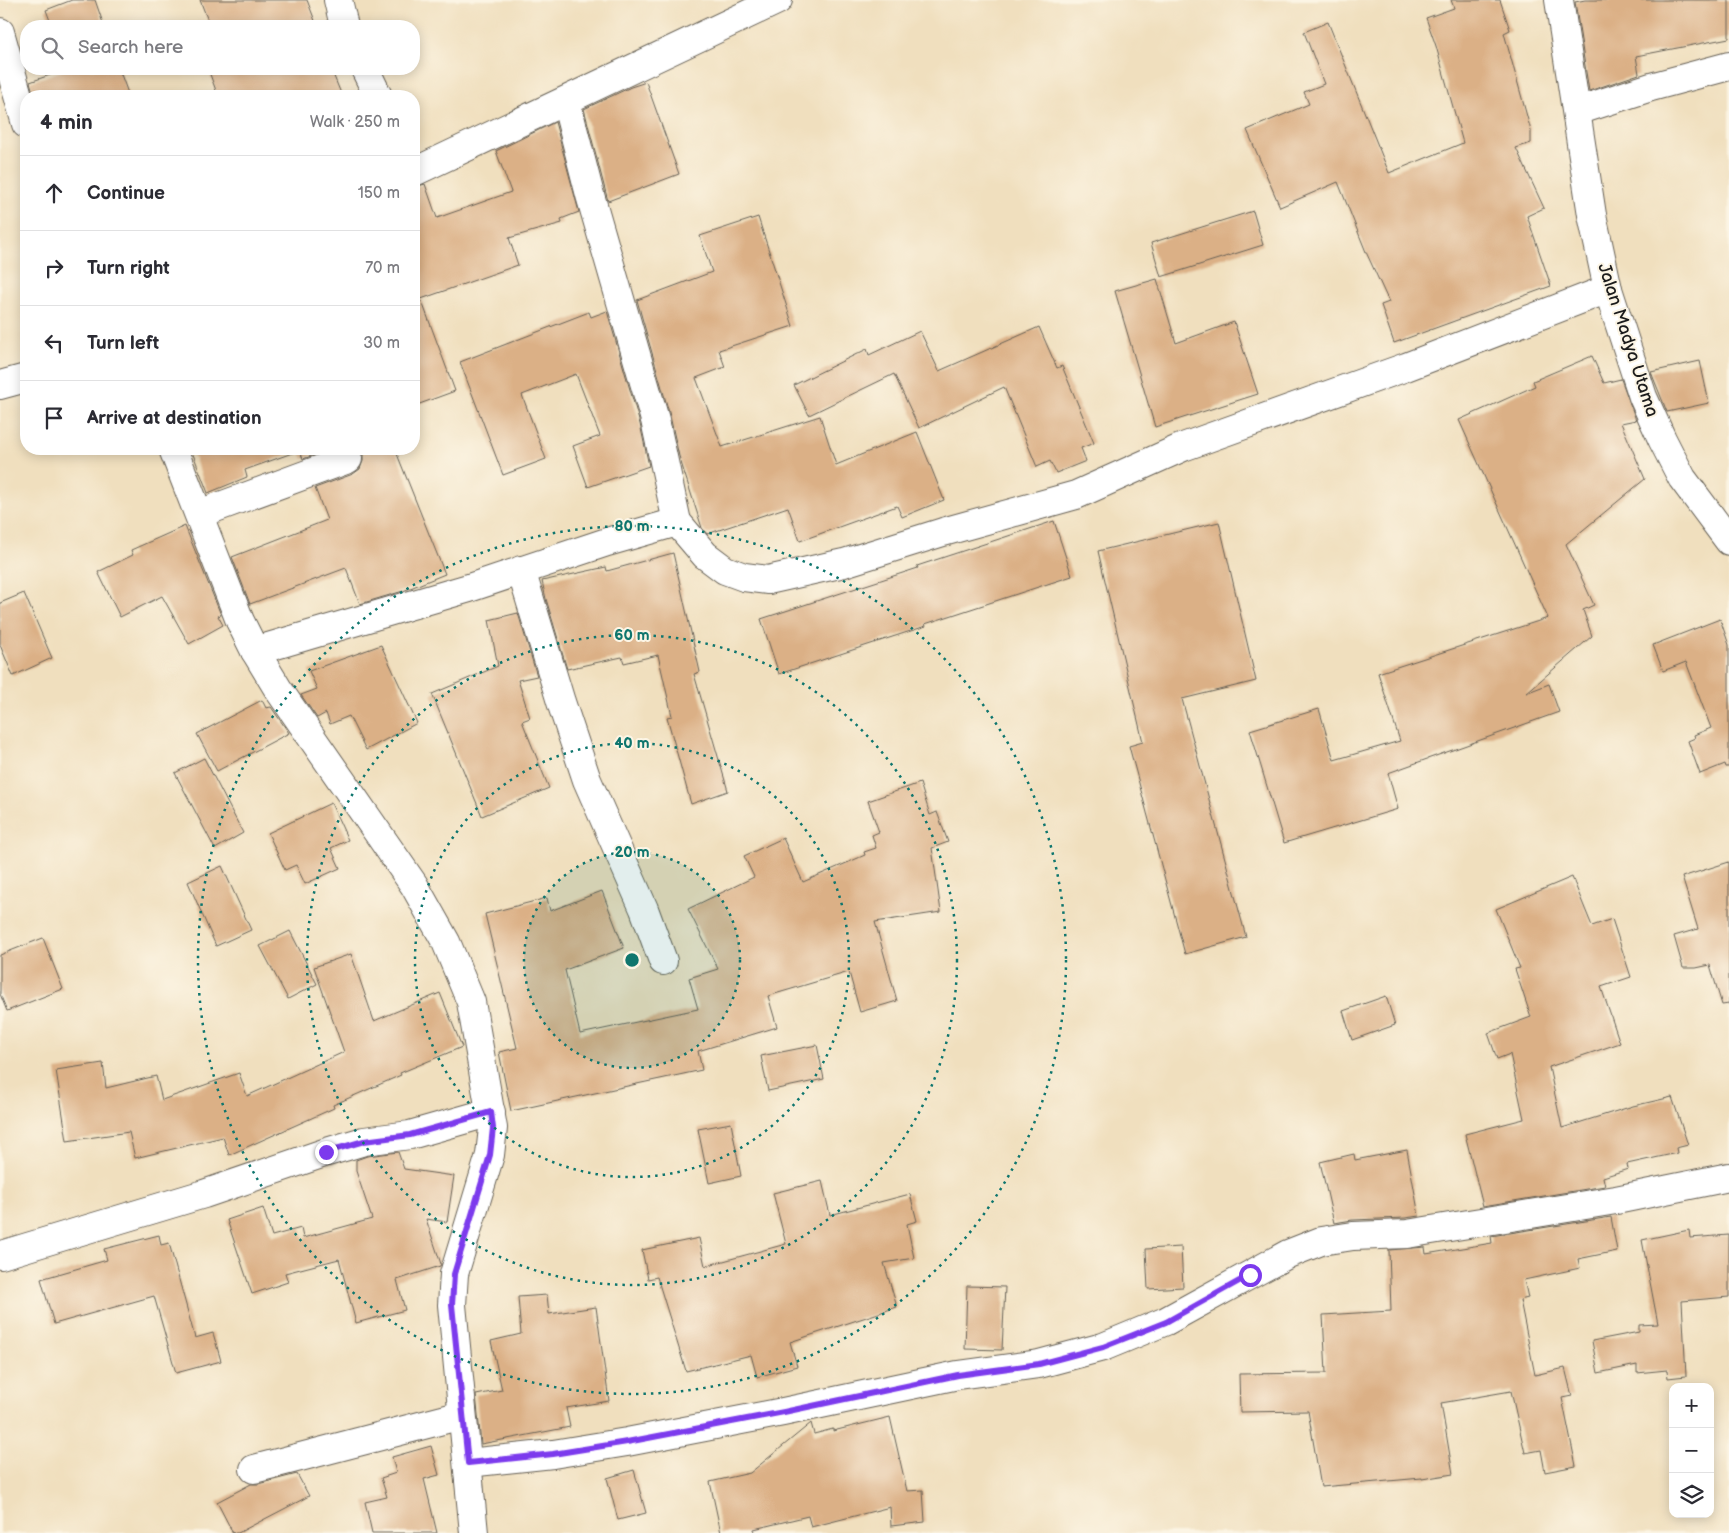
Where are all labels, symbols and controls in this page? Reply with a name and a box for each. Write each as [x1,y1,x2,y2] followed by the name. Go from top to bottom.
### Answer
[20,20,420,75] search box
[38,34,66,62] icon: search
[78,36,183,59] text: Search here
[40,110,93,135] text: 4 min
[310,113,400,132] text: Walk · 250 m
[40,179,68,207] icon: ahead
[87,182,165,205] text: Continue
[358,184,400,203] text: 150 m
[40,254,68,282] icon: right
[87,257,170,280] text: Turn right
[365,259,400,278] text: 70 m
[1593,260,1663,420] street label: Jalan Madya Utama
[40,329,68,357] icon: left
[87,332,159,355] text: Turn left
[363,334,400,353] text: 30 m
[40,404,68,432] icon: arrive
[87,407,262,430] text: Arrive at destination
[614,517,650,536] text: 80 m
[614,626,650,645] text: 60 m
[614,734,650,753] text: 40 m
[615,843,650,862] text: 20 m
[623,951,641,969] centre of rings
[315,1141,338,1164] route end
[1239,1264,1262,1287] route start
[1669,1383,1714,1518] map controls
[1669,1383,1714,1428] button: +
[1669,1428,1714,1473] button: −
[1669,1473,1714,1518] button: layers

